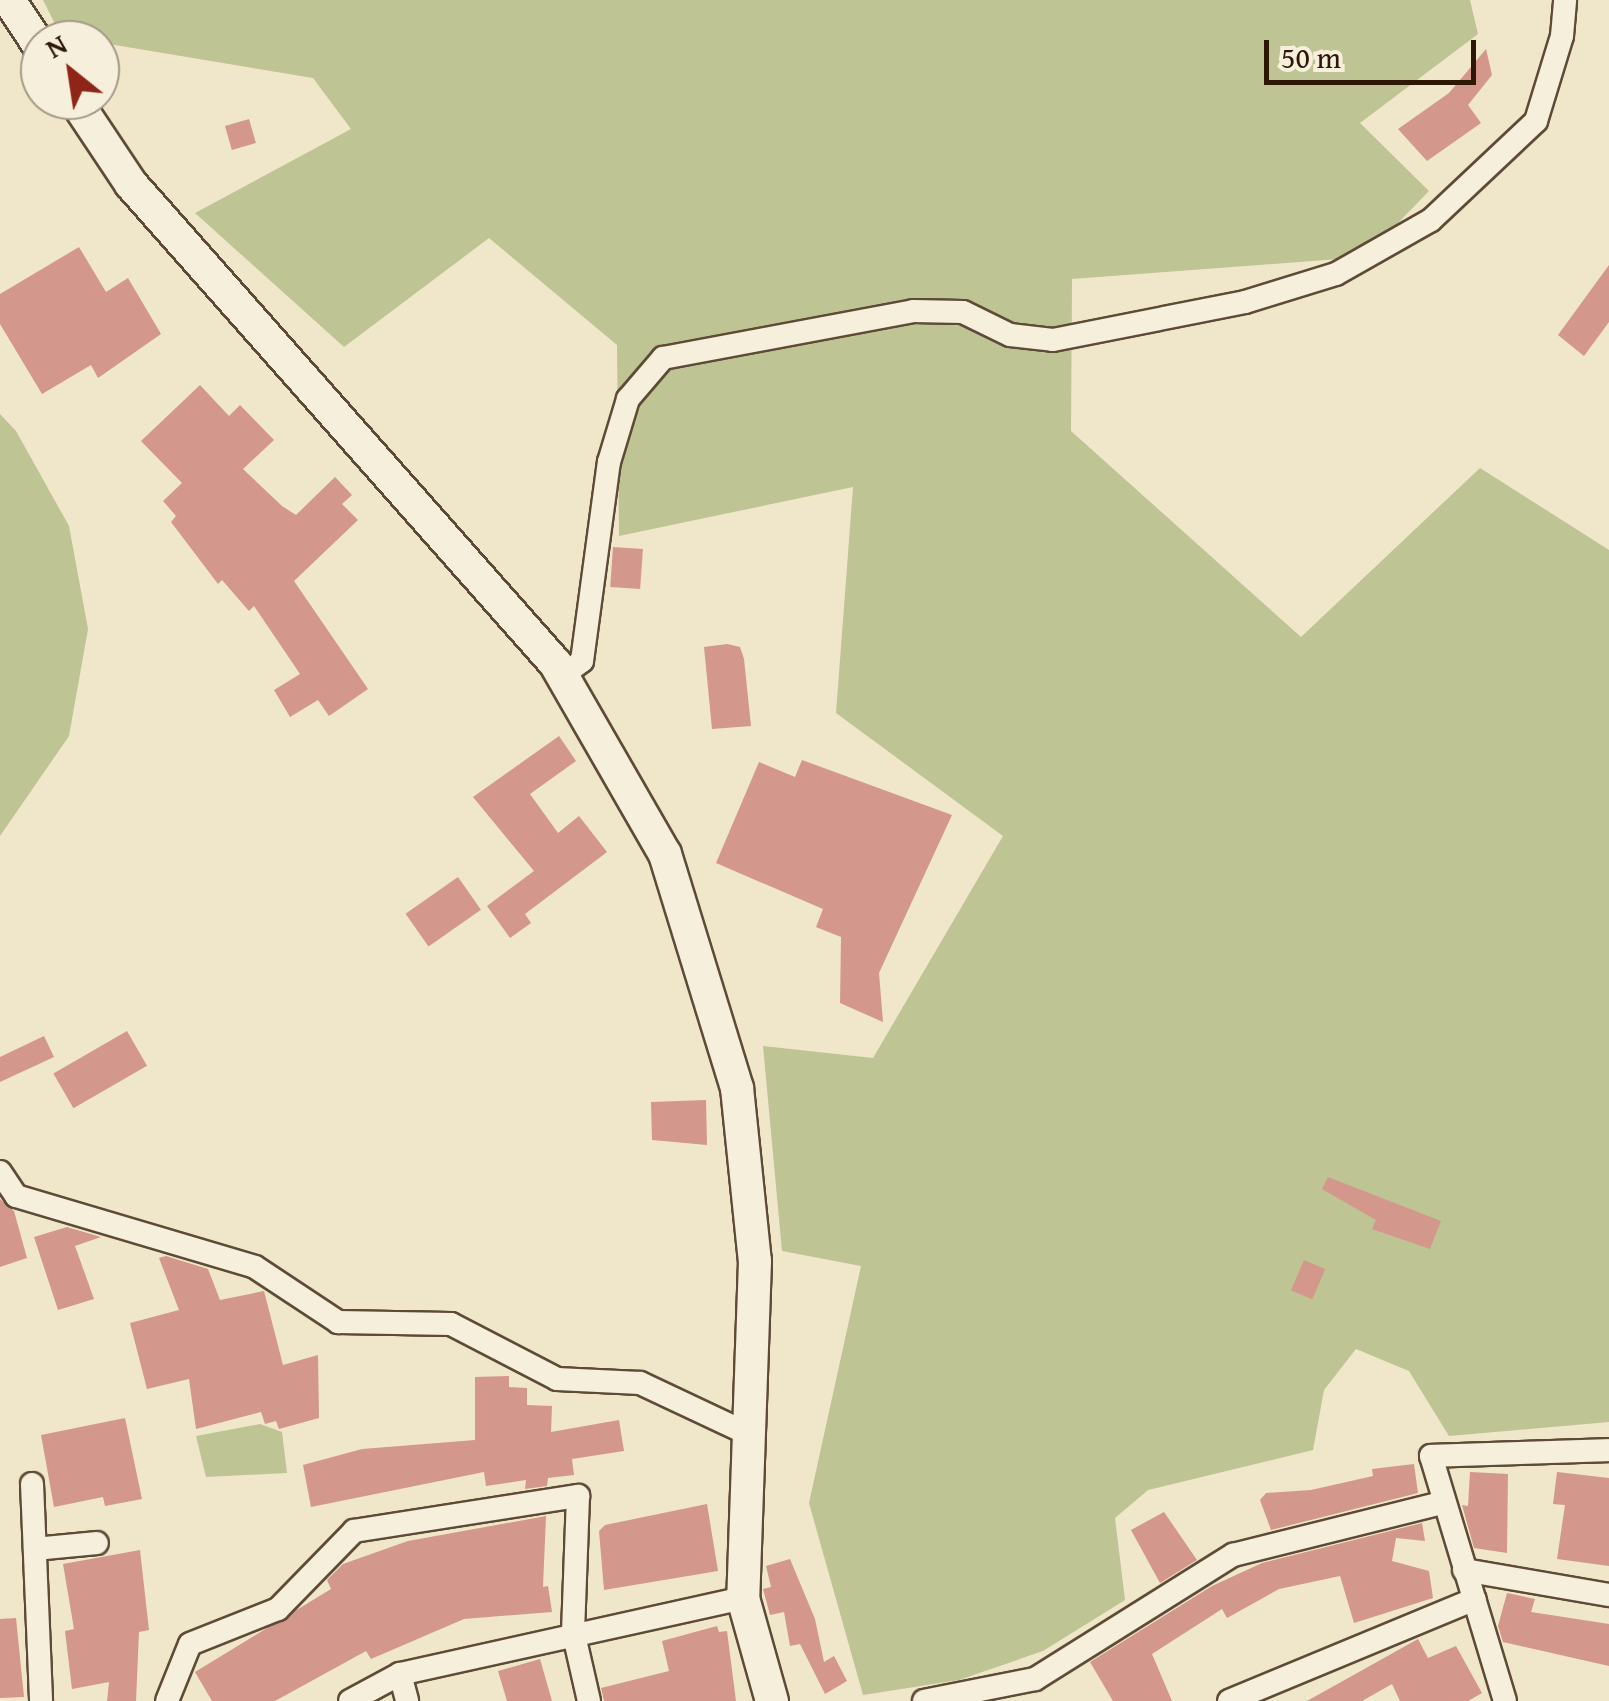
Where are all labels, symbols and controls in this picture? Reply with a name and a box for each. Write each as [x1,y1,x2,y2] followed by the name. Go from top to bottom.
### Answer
[20,20,120,120] north arrow
[1269,20,1482,82] scale bar
[37,23,74,68] text: N
[1281,35,1341,79] text: 50 m

